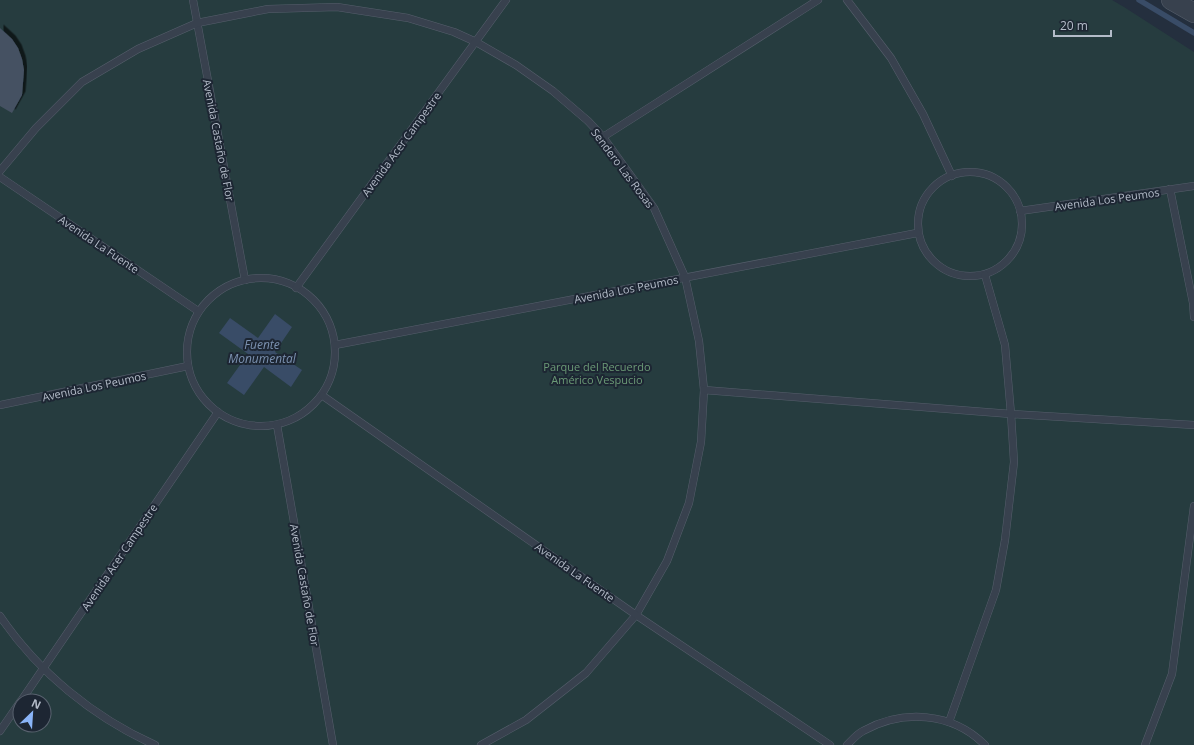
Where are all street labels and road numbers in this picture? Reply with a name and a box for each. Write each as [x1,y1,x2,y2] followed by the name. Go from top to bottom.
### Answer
[200,78,238,203] street label: Avenida Castaño de Flor
[358,89,444,199] street label: Avenida Acer Campestre
[588,125,658,211] street label: Sendero Las Rosas
[1054,184,1160,214] street label: Avenida Los Peumos
[56,211,142,277] street label: Avenida La Fuente
[573,272,679,306] street label: Avenida Los Peumos
[41,368,147,404] street label: Avenida Los Peumos
[78,501,160,613] street label: Avenida Acer Campestre
[287,523,323,648] street label: Avenida Castaño de Flor
[532,539,618,605] street label: Avenida La Fuente

